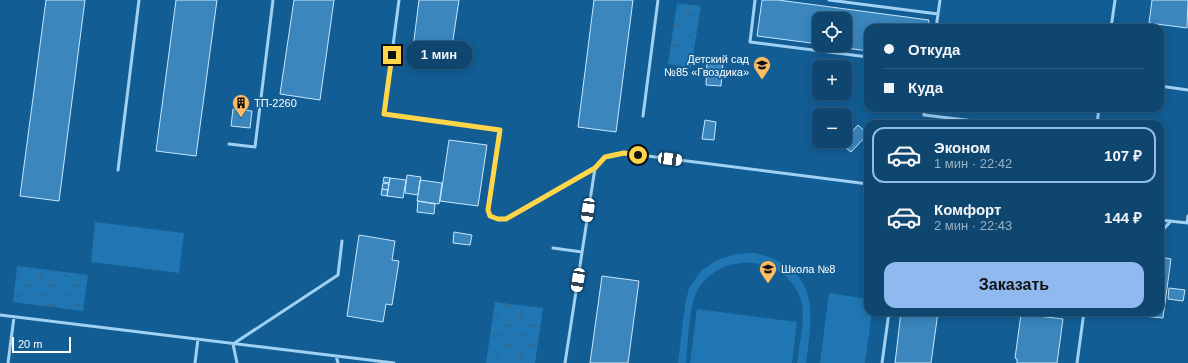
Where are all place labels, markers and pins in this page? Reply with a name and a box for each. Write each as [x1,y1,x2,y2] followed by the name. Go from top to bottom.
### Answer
[664,53,750,78] place label: Детский сад №85 «Гвоздика»
[752,55,772,80] school or university icon: Детский сад №85 «Гвоздика»
[231,93,251,118] building icon: ТП-2260
[254,97,297,109] place label: ТП-2260
[758,259,778,284] school or university icon: Школа №8
[781,263,835,275] place label: Школа №8

